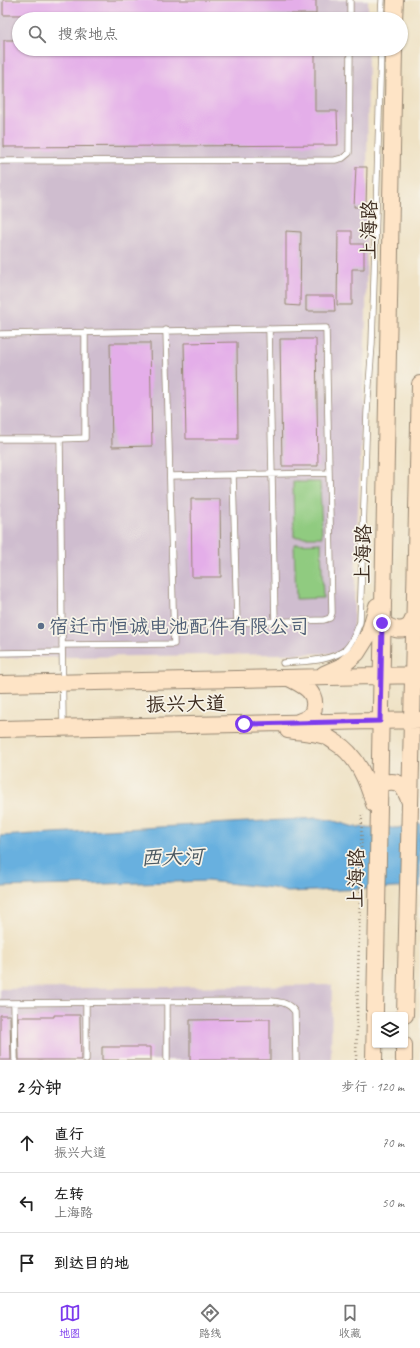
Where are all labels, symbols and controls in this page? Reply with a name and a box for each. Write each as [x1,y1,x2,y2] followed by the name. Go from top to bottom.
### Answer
[12,12,408,56] search box
[26,23,48,45] icon: search
[58,25,118,44] text: 搜索地点
[356,199,382,260] street label: 上海路
[350,523,376,584] street label: 上海路
[49,614,309,639] place label: 宿迁市恒诚电池配件有限公司
[373,614,391,632] route end
[36,621,46,631] marker: 宿迁市恒诚电池配件有限公司
[146,691,226,717] street label: 振兴大道
[235,715,253,733] route start
[140,843,207,871] water label: 西大河
[343,847,369,908] street label: 上海路
[372,1012,408,1048] map controls
[372,1012,408,1048] button: layers
[16,1077,62,1098] text: 2 分钟
[341,1079,404,1095] text: 步行 · 120 m
[54,1125,84,1144] text: 直行
[16,1132,38,1154] icon: ahead
[382,1135,404,1151] text: 70 m
[54,1145,106,1161] text: 振兴大道
[54,1185,84,1204] text: 左转
[16,1192,38,1214] icon: left
[382,1195,404,1211] text: 50 m
[54,1205,93,1221] text: 上海路
[16,1252,38,1274] icon: arrive
[54,1254,129,1273] text: 到达目的地
[59,1302,81,1340] tab: 地图
[199,1302,221,1340] tab: 路线
[339,1302,361,1340] tab: 收藏

